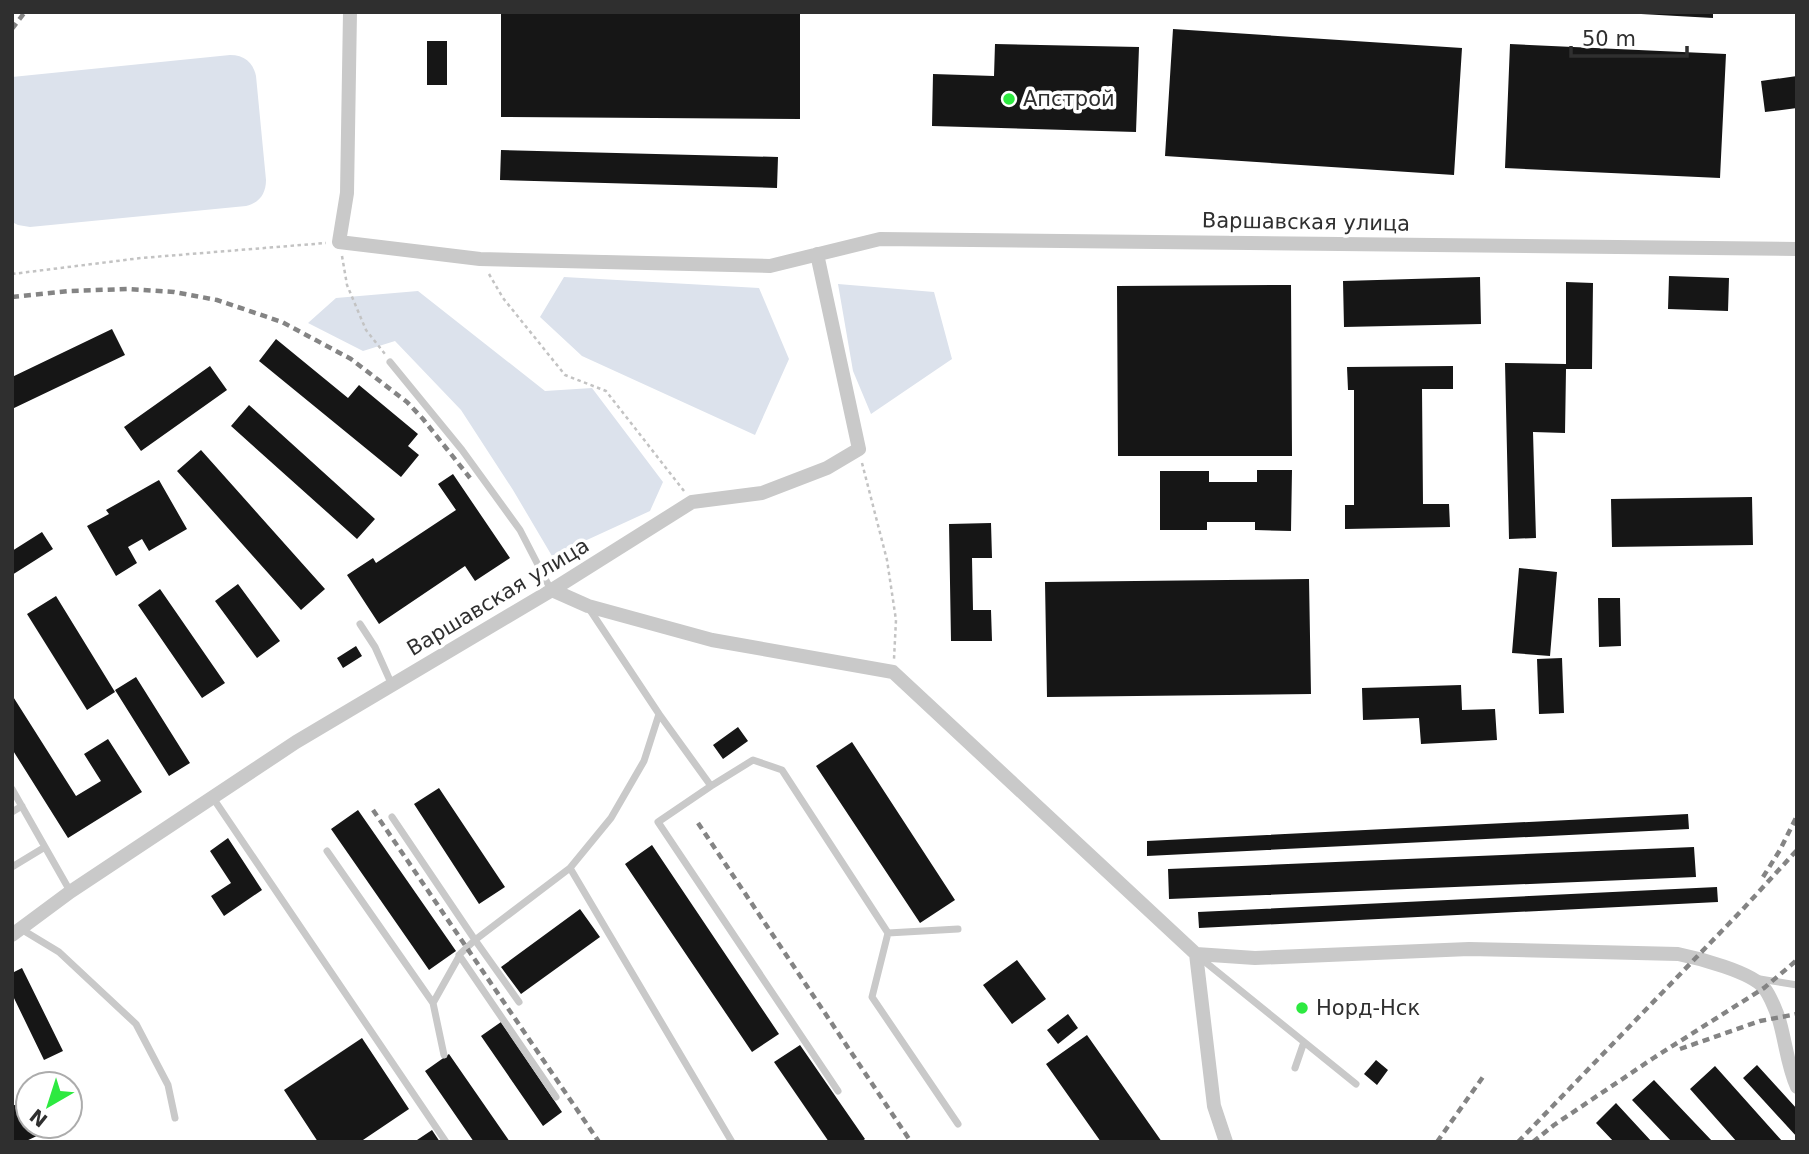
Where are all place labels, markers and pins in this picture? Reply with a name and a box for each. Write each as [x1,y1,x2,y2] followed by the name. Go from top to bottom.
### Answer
[1023,87,1115,111] place label: Апстрой
[1001,91,1017,107] marker: Апстрой
[1316,996,1420,1020] place label: Норд-Нск
[1294,1000,1310,1016] marker: Норд-Нск

